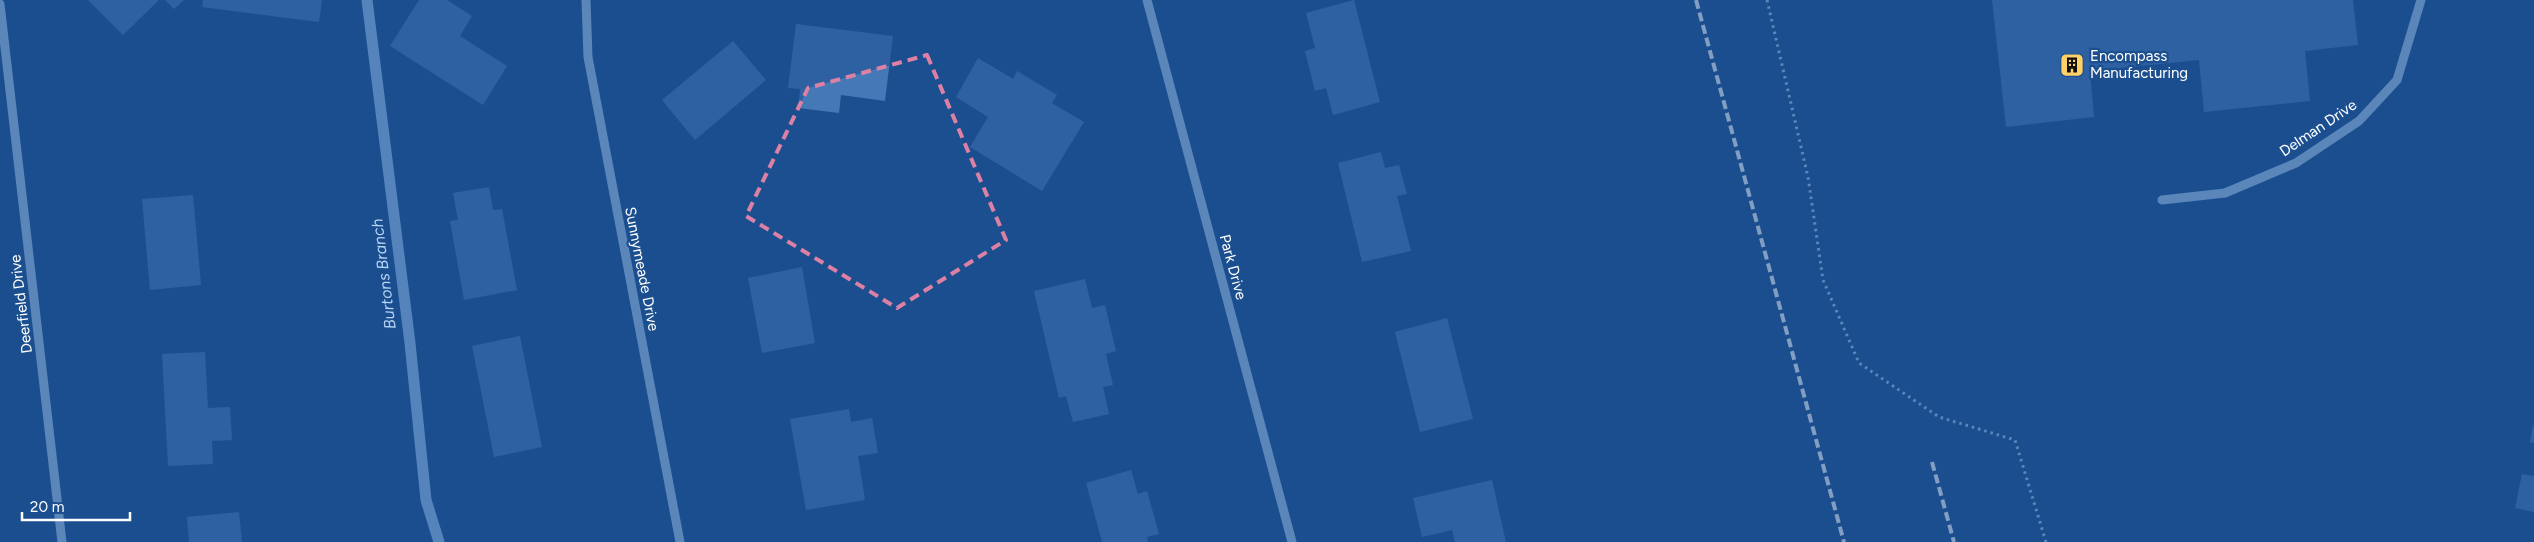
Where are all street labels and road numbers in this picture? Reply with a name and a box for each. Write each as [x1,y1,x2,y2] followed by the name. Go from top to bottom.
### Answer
[2276,96,2360,160] street label: Delman Drive
[621,205,663,333] street label: Sunnymeade Drive
[1216,232,1250,302] street label: Park Drive
[6,254,36,354] street label: Deerfield Drive

